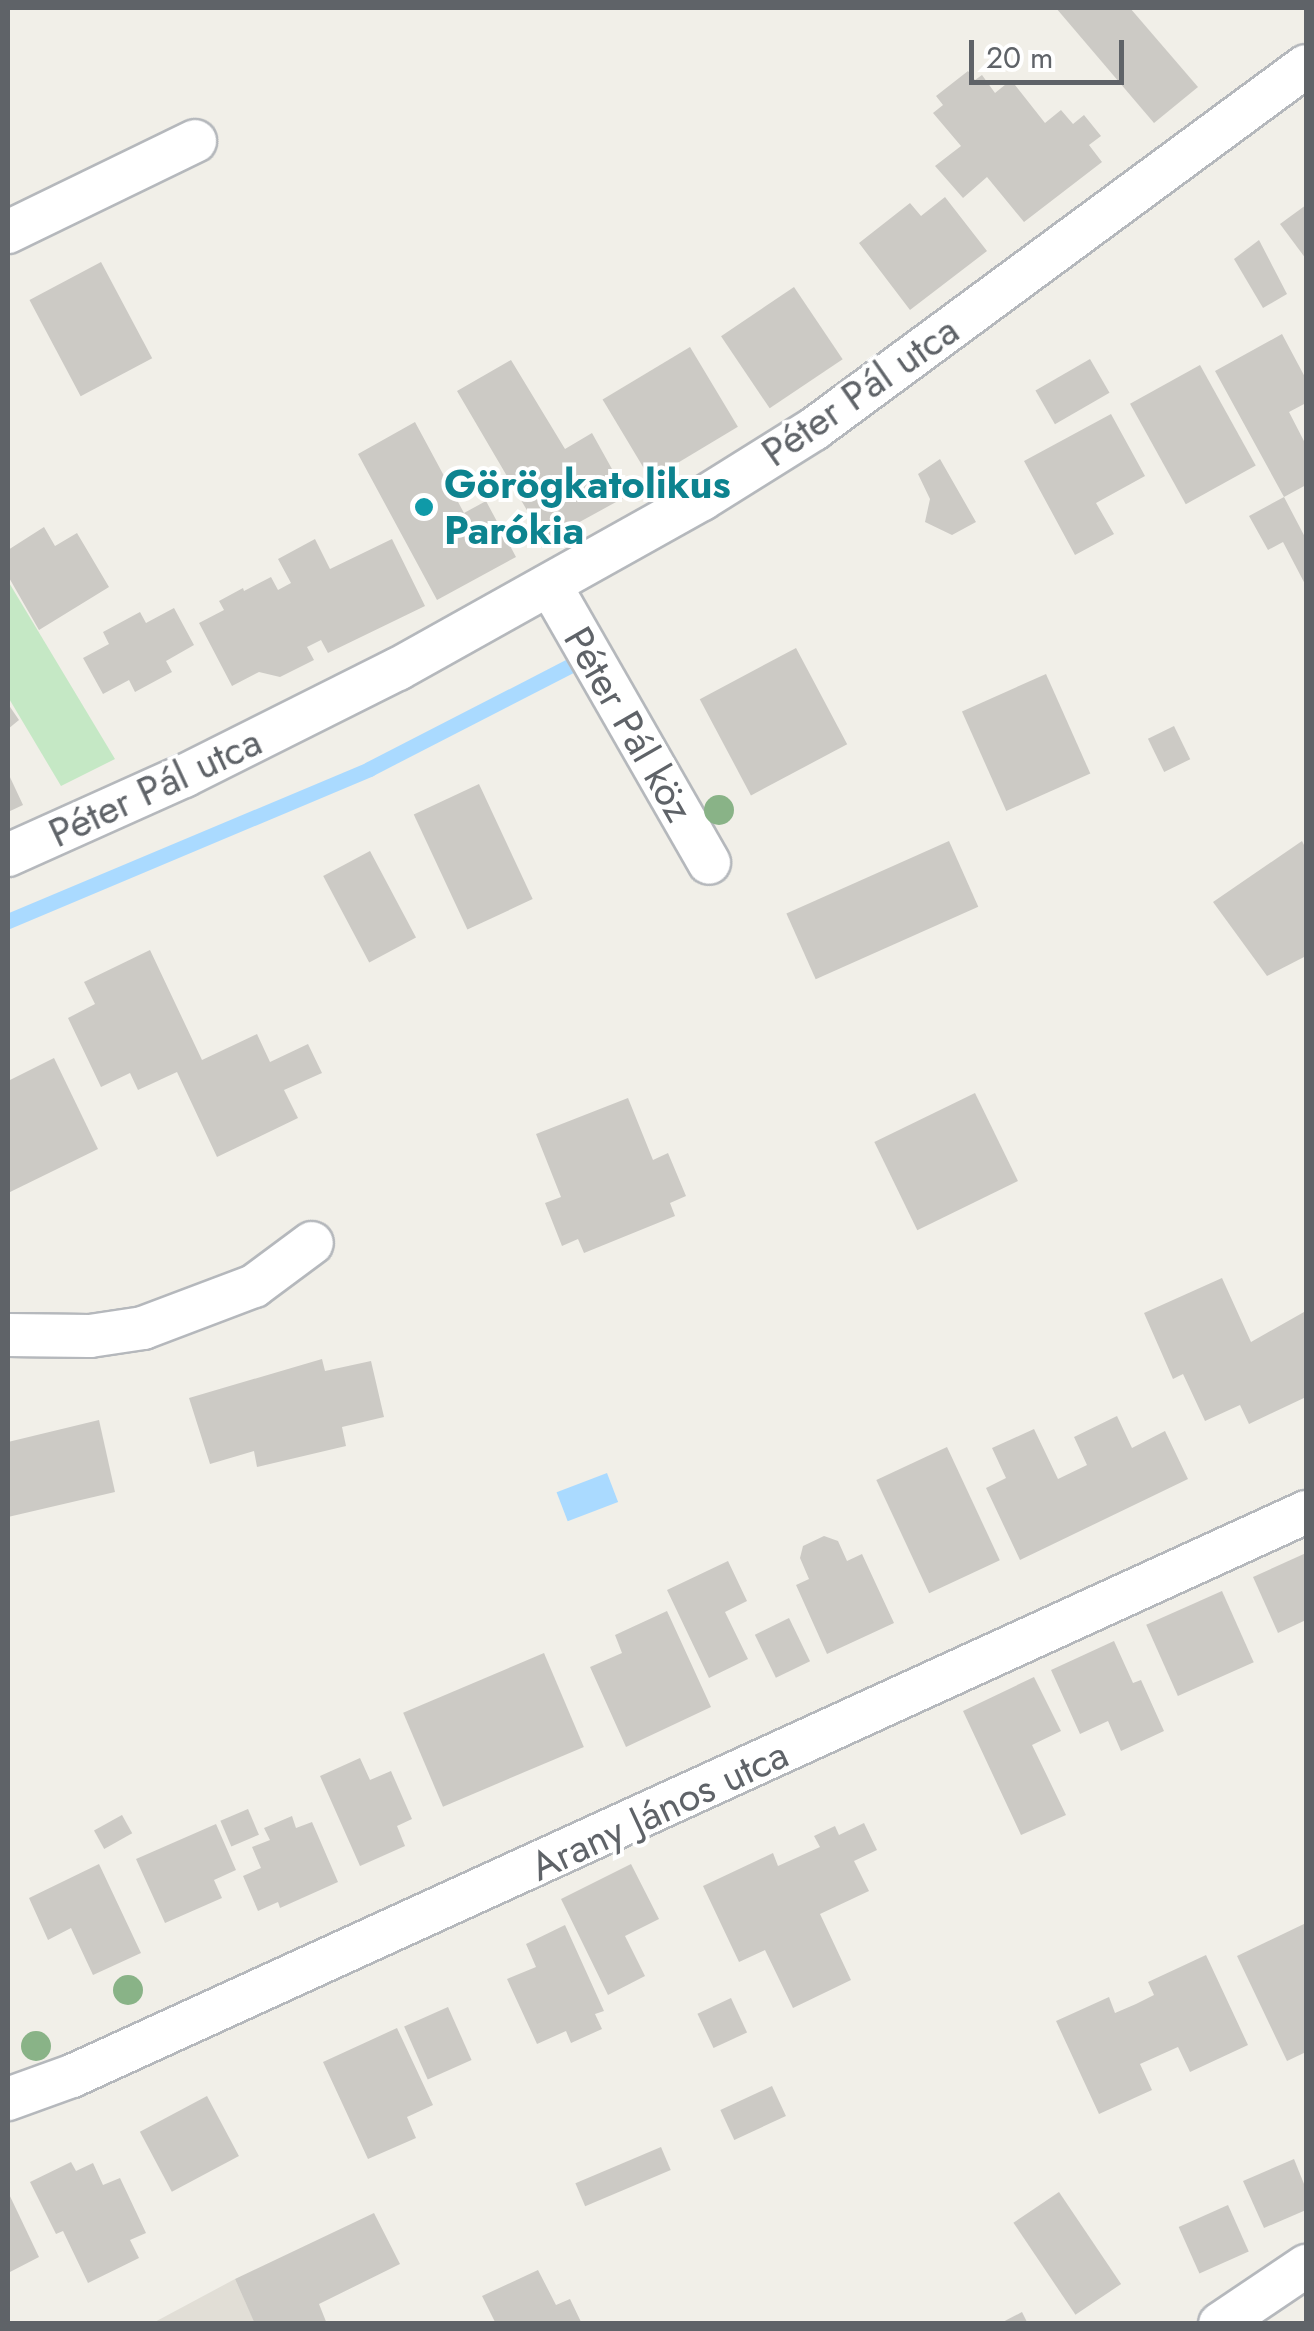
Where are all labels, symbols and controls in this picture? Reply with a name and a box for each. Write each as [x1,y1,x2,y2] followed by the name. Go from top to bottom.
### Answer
[974,20,1129,82] scale bar
[986,36,1053,79] text: 20 m
[753,306,967,476] street label: Péter Pál utca
[444,460,731,554] place label: Görögkatolikus Parókia
[413,496,435,518] marker: Görögkatolikus Parókia
[554,618,704,830] street label: Péter Pál köz
[41,717,269,857] street label: Péter Pál utca
[523,1729,795,1891] street label: Arany János utca

